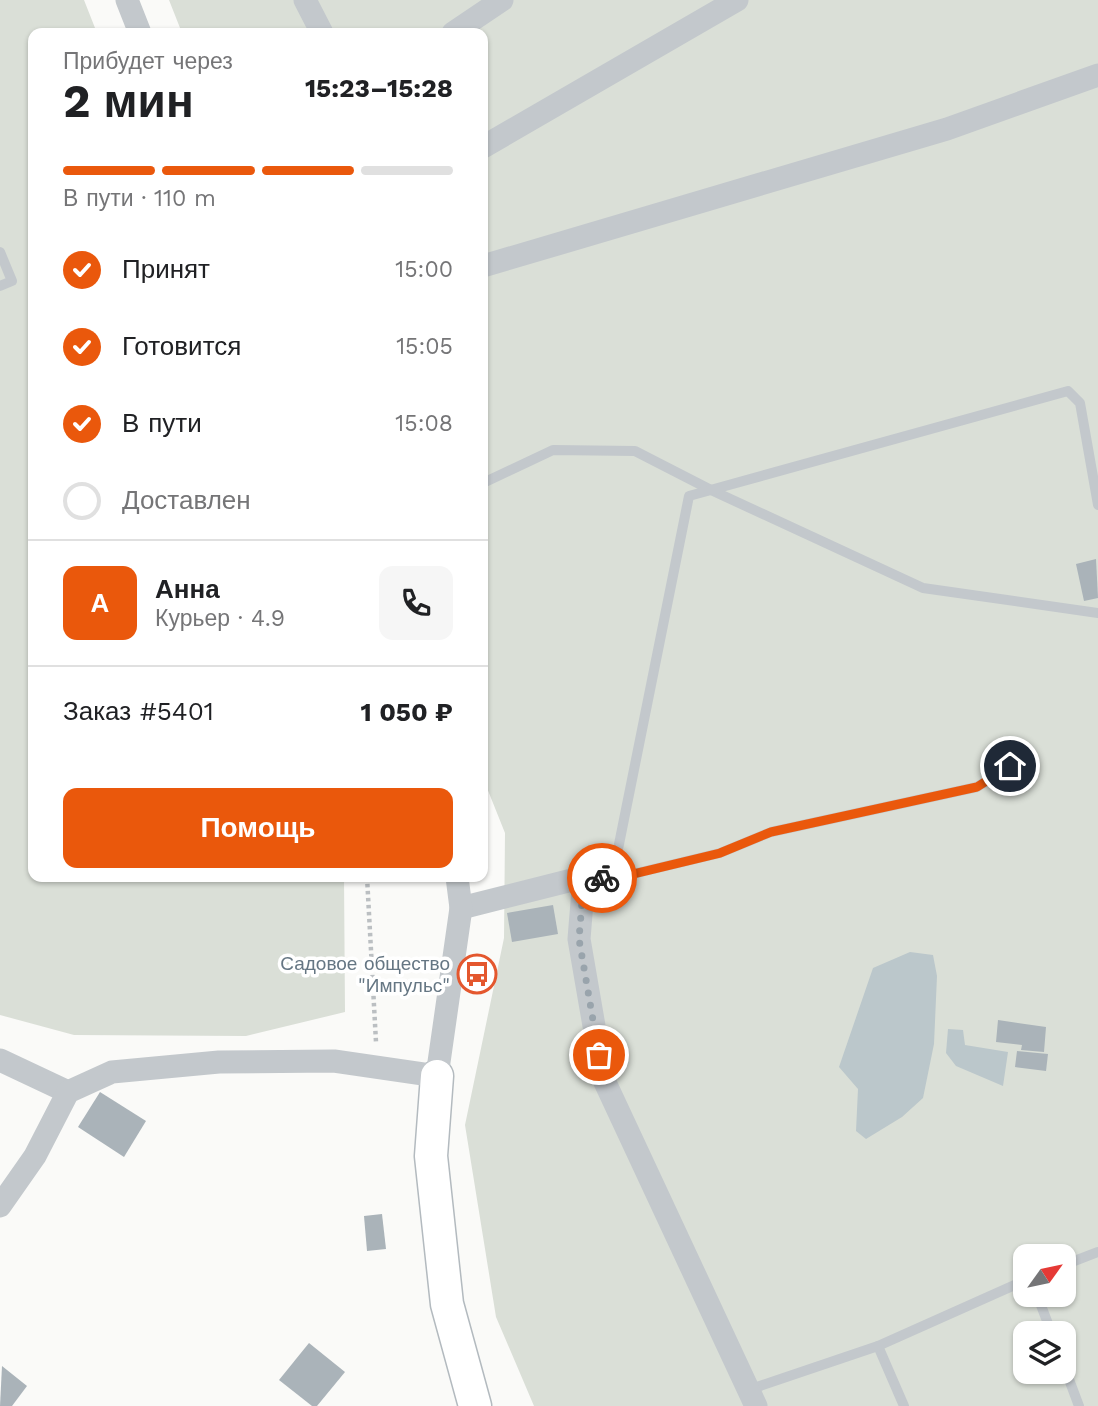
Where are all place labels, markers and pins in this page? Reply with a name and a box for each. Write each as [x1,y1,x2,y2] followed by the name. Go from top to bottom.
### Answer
[980,736,1040,796] pin
[280,952,450,997] place label: Садовое общество "Импульс"
[456,953,498,995] bus stop icon: Садовое общество "Импульс"
[569,1025,629,1085] pin

